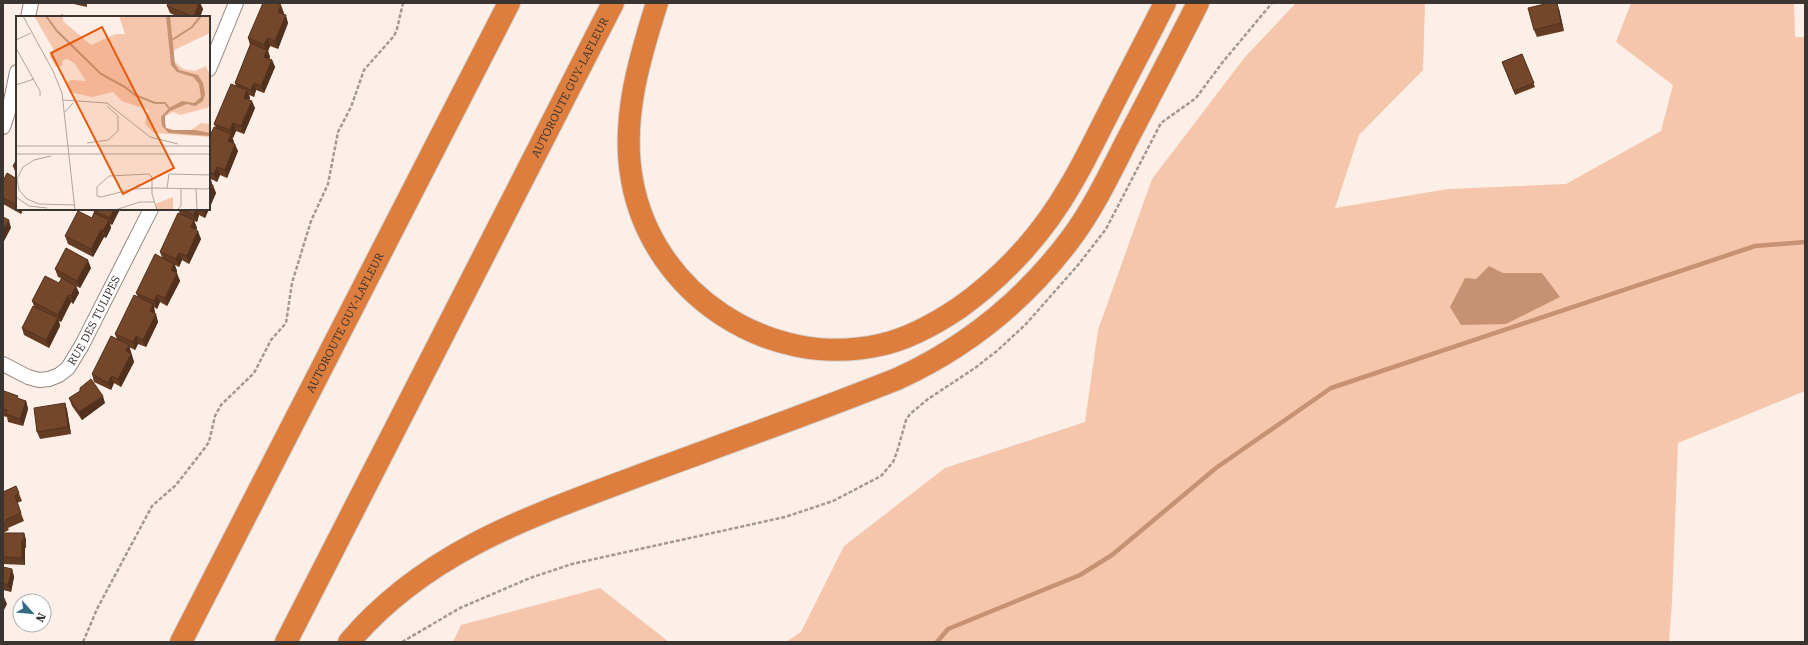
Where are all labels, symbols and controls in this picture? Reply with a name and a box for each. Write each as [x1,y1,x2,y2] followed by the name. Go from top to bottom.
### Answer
[529,15,612,160] street label: AUTOROUTE GUY-LAFLEUR
[16,16,210,210] inset map
[304,250,387,395] street label: AUTOROUTE GUY-LAFLEUR
[65,273,123,368] street label: RUE DES TULIPES
[12,593,52,633] north arrow
[33,611,48,625] text: N

